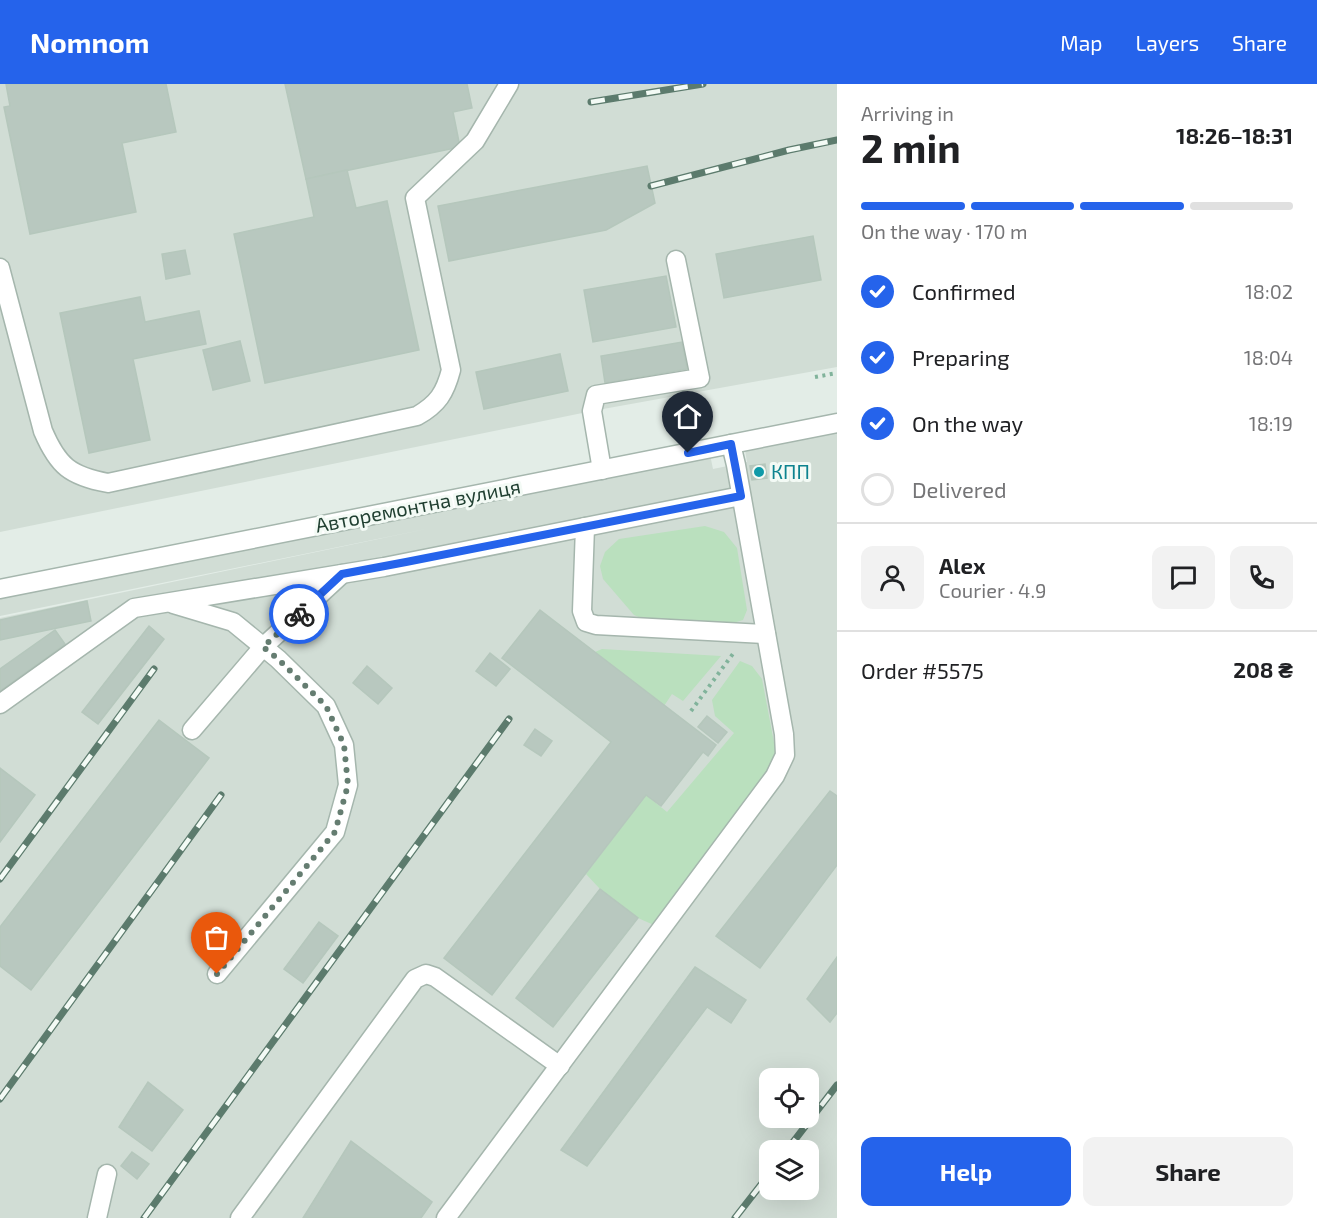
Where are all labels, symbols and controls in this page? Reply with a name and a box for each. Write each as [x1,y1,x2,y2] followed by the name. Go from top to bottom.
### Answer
[30,25,149,59] text: Nomnom
[1060,30,1102,55] text: Map
[1135,30,1199,55] text: Layers
[1232,30,1287,55] text: Share
[861,101,954,125] text: Arriving in
[1176,122,1293,148] text: 18:26–18:31
[861,124,961,171] text: 2 min
[861,219,1028,243] text: On the way · 170 m
[861,275,894,308] icon: check
[912,278,1016,304] text: Confirmed
[1245,279,1293,303] text: 18:02
[861,341,894,374] icon: check
[912,344,1010,370] text: Preparing
[1244,345,1293,369] text: 18:04
[662,391,713,453] pin
[671,400,704,433] icon: home
[861,407,894,440] icon: check
[912,410,1023,436] text: On the way
[1249,411,1293,435] text: 18:19
[771,459,810,483] place label: КПП
[752,465,766,479] marker: КПП
[313,473,523,538] street label: Авторемонтна вулиця
[912,476,1007,502] text: Delivered
[861,546,924,609] button: person
[1152,546,1215,609] button: chat
[1230,546,1293,609] button: phone
[939,552,985,578] text: Alex
[939,578,1046,602] text: Courier · 4.9
[269,584,329,644] courier
[283,598,316,631] icon: bike
[1233,656,1293,682] text: 208 ₴
[861,657,984,683] text: Order #5575
[191,912,242,974] pin
[200,921,233,954] icon: bag
[759,1068,819,1200] map controls
[759,1068,819,1128] button: locate
[861,1137,1071,1206] button: Help
[1083,1137,1293,1206] button: Share
[759,1140,819,1200] button: layers

